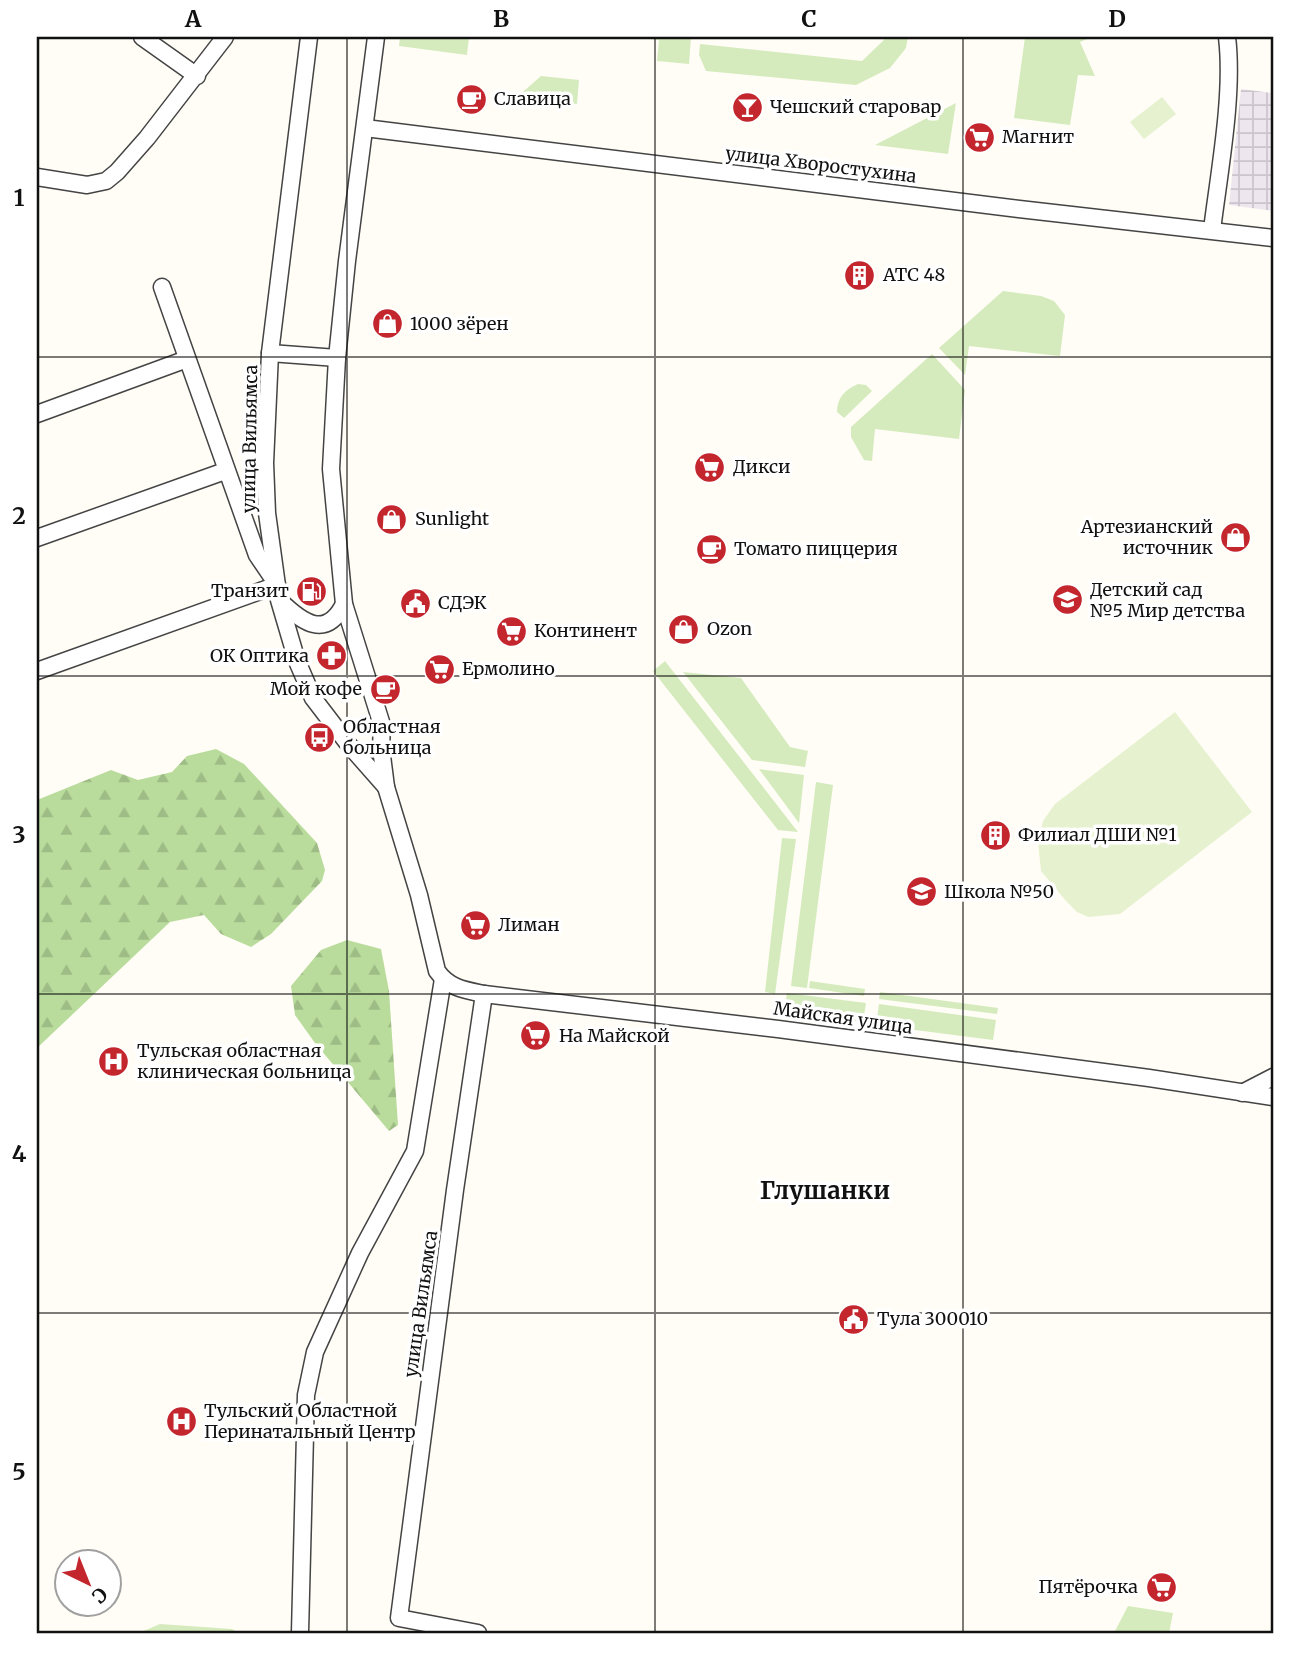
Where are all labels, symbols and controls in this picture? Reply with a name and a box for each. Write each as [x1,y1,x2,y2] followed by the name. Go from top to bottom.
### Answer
[184,4,202,33] text: A
[493,4,509,33] text: B
[801,4,817,33] text: C
[1108,4,1126,33] text: D
[454,82,488,116] cafe icon: Славица
[494,87,571,110] place label: Славица
[730,90,764,124] bar icon: Чешский старовар
[770,95,941,118] place label: Чешский старовар
[962,120,996,154] supermarket icon: Магнит
[1002,125,1074,148] place label: Магнит
[724,141,918,188] street label: улица Хворостухина
[14,183,25,212] text: 1
[843,258,877,292] building icon: АТС 48
[882,263,945,286] place label: АТС 48
[370,307,404,341] shop icon: 1000 зёрен
[410,312,509,335] place label: 1000 зёрен
[237,364,262,513] street label: улица Вильямса
[693,450,727,484] supermarket icon: Дикси
[733,455,790,478] place label: Дикси
[12,501,26,530] text: 2
[375,502,409,536] shop icon: Sunlight
[415,507,489,530] place label: Sunlight
[1080,515,1214,559] place label: Артезианский источник
[1219,520,1253,554] shop icon: Артезианский источник
[694,532,728,566] cafe icon: Томато пиццерия
[734,537,898,560] place label: Томато пиццерия
[295,574,329,608] fuel station icon: Транзит
[1090,578,1245,622] place label: Детский сад №5 Мир детства
[211,579,289,602] place label: Транзит
[1050,583,1084,617] school or university icon: Детский сад №5 Мир детства
[398,586,432,620] public building icon: СДЭК
[438,591,487,614] place label: СДЭК
[667,612,701,646] shop icon: Ozon
[494,614,528,648] supermarket icon: Континент
[707,617,752,640] place label: Ozon
[534,619,637,642] place label: Континент
[315,639,349,673] pharmacy icon: ОК Оптика
[210,644,309,667] place label: ОК Оптика
[422,652,456,686] supermarket icon: Ермолино
[462,657,555,680] place label: Ермолино
[368,672,402,706] cafe icon: Мой кофе
[270,677,362,700] place label: Мой кофе
[343,715,441,759] place label: Областная больница
[303,720,337,754] bus stop icon: Областная больница
[978,818,1012,852] building icon: Филиал ДШИ №1
[12,820,26,849] text: 3
[1018,823,1177,846] place label: Филиал ДШИ №1
[904,875,938,909] school or university icon: Школа №50
[944,880,1054,903] place label: Школа №50
[458,908,492,942] supermarket icon: Лиман
[498,913,560,936] place label: Лиман
[772,996,914,1039] street label: Майская улица
[519,1019,553,1053] supermarket icon: На Майской
[559,1024,670,1047] place label: На Майской
[137,1039,352,1083] place label: Тульская областная клиническая больница
[97,1044,131,1078] hospital icon: Тульская областная клиническая больница
[12,1139,27,1168] text: 4
[760,1175,890,1206] district label: Глушанки
[399,1229,442,1379] street label: улица Вильямса
[837,1302,871,1336] public building icon: Тула 300010
[877,1307,988,1330] place label: Тула 300010
[204,1399,416,1443] place label: Тульский Областной Перинатальный Центр
[164,1404,198,1438] hospital icon: Тульский Областной Перинатальный Центр
[12,1457,26,1486] text: 5
[52,1548,122,1618] north arrow
[1144,1570,1178,1604] supermarket icon: Пятёрочка
[1039,1575,1138,1598] place label: Пятёрочка
[87,1582,112,1609] text: С

